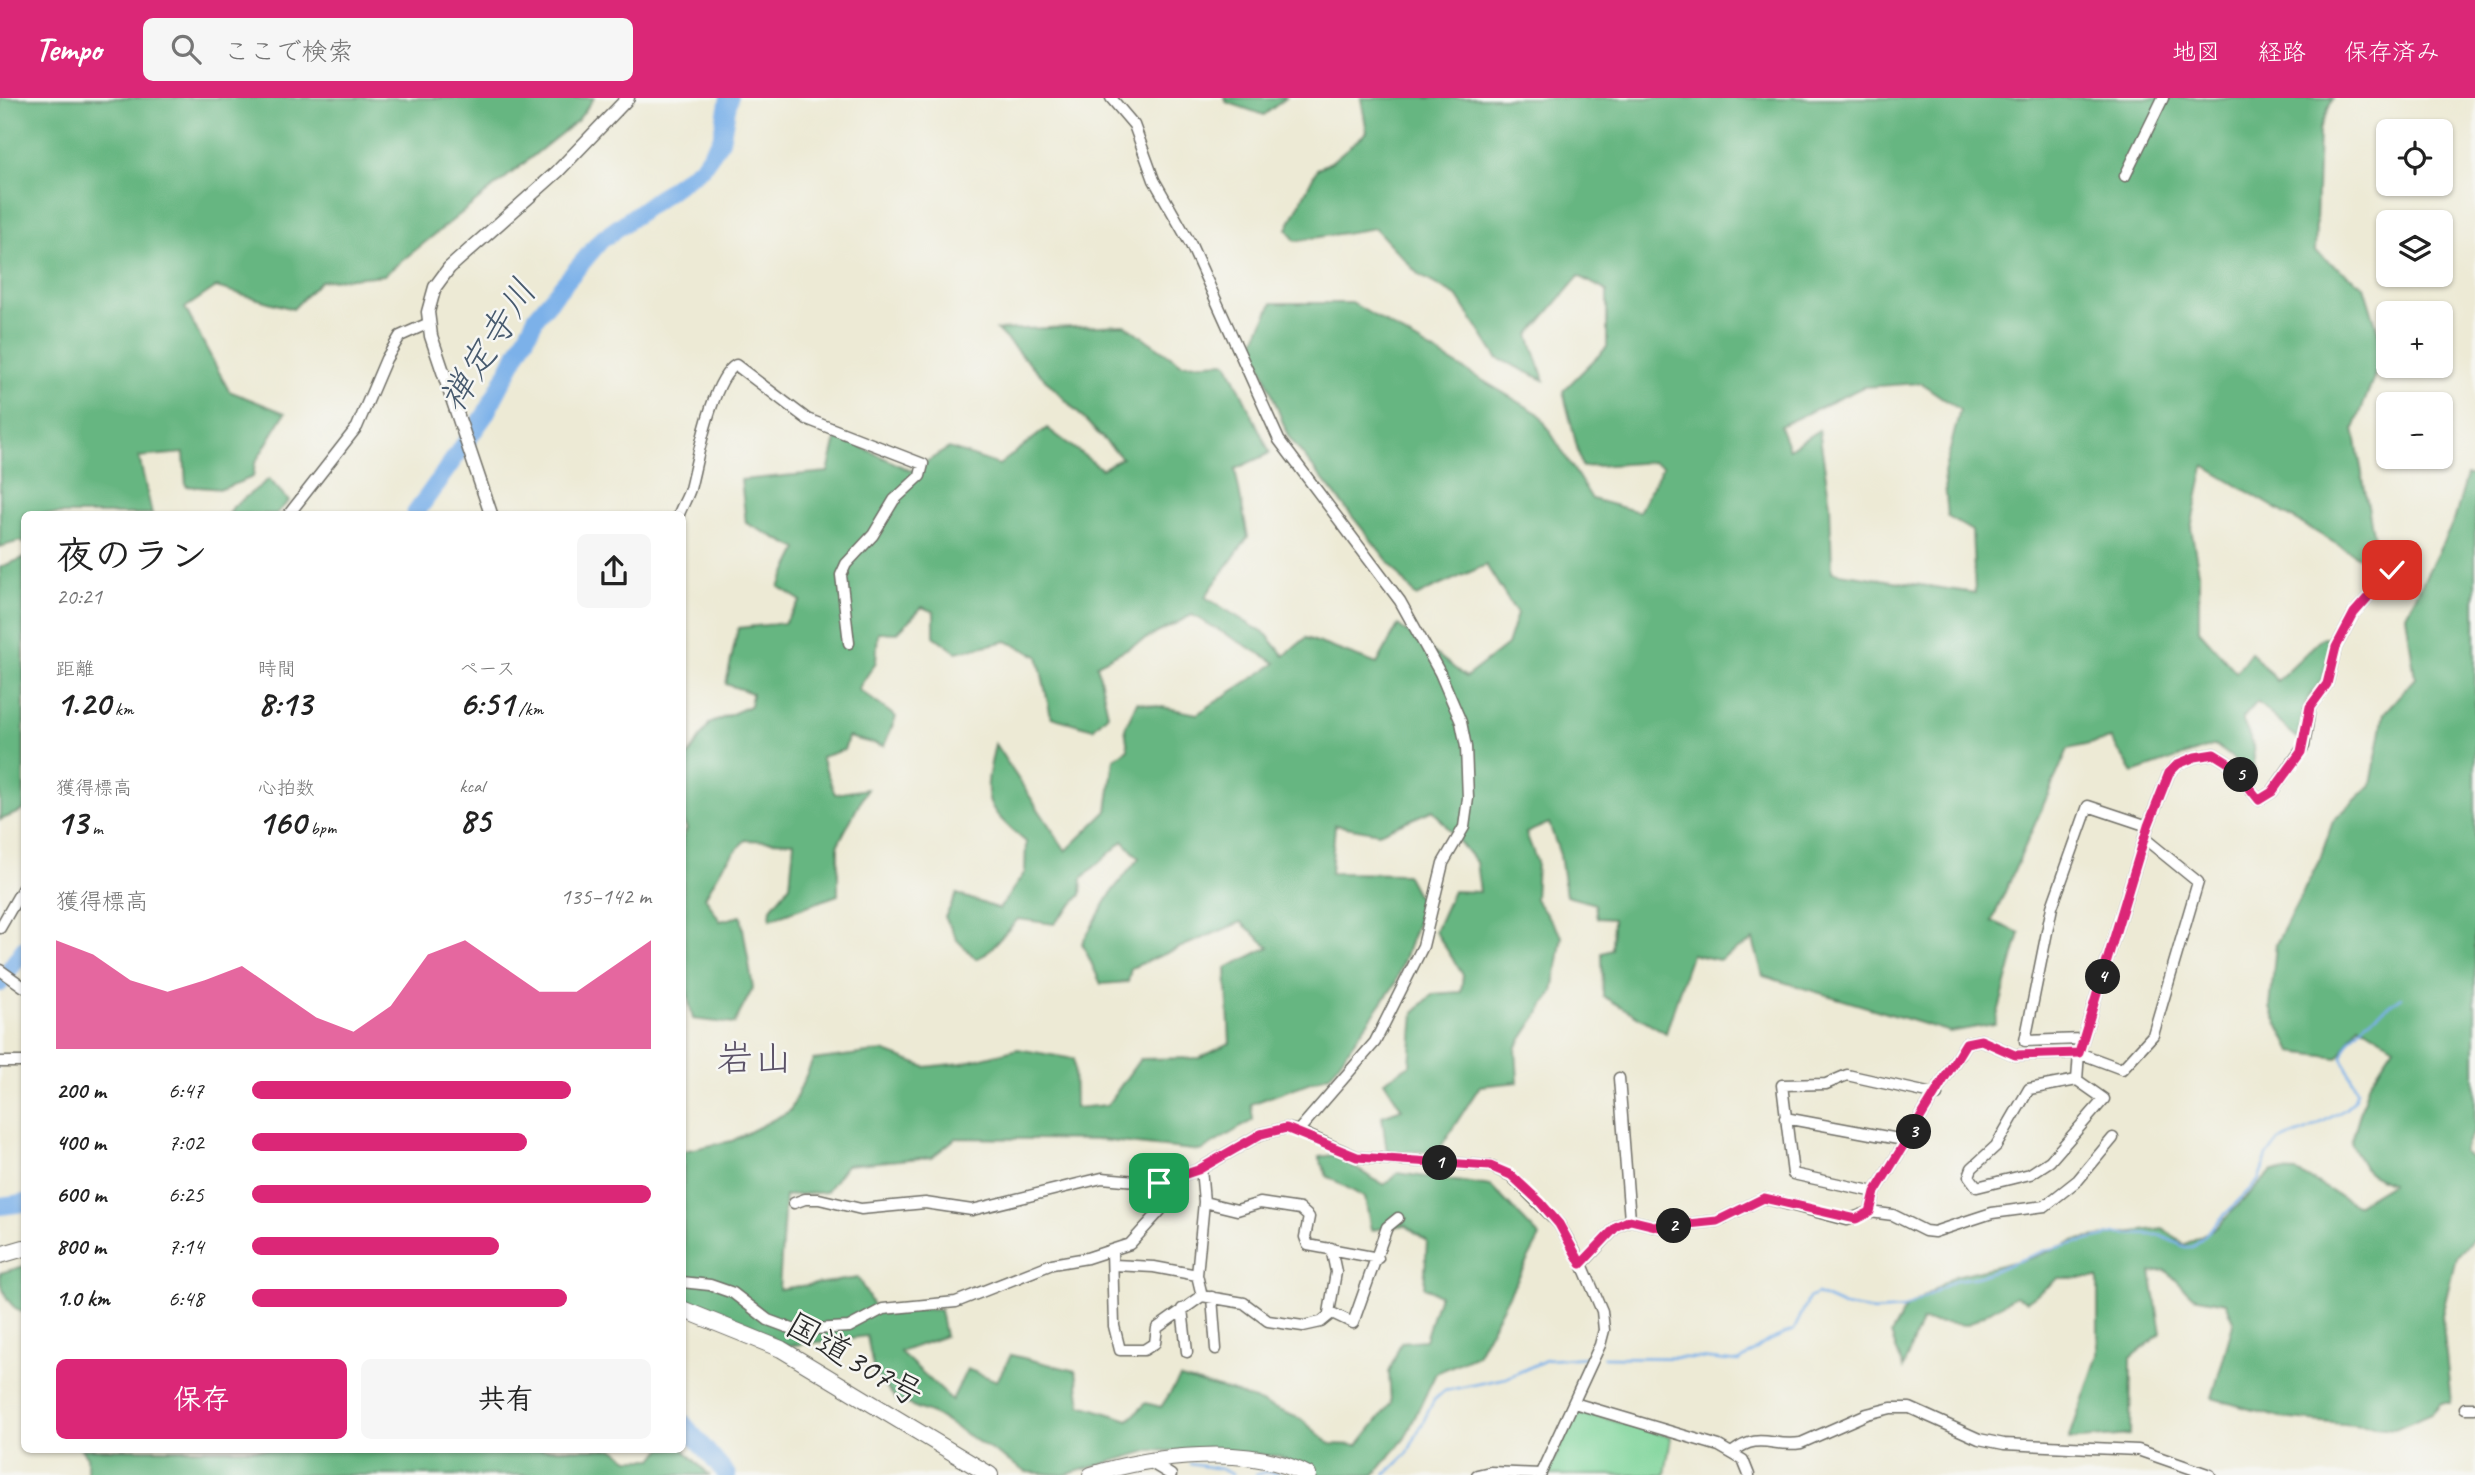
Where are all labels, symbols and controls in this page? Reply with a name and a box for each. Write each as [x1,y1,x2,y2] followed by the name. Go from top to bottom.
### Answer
[143,18,633,81] search box
[35,28,101,70] text: Tempo
[167,30,205,68] icon: search
[223,35,353,68] text: ここで検索
[2172,37,2220,67] text: 地図
[2258,37,2306,67] text: 経路
[2344,37,2440,67] text: 保存済み
[2376,119,2453,469] map controls
[2376,119,2453,196] button: locate
[2376,210,2453,287] button: layers
[428,270,547,420] water label: 禅定寺川
[2376,301,2453,378] button: +
[2376,392,2453,469] button: −
[56,532,208,579] text: 夜のラン
[577,534,651,608] button: share
[2362,540,2422,600] pin
[2373,551,2411,589] icon: check
[56,582,102,611] text: 20:21
[56,657,94,681] text: 距離
[258,657,296,681] text: 時間
[459,657,515,681] text: ペース
[56,681,110,726] text: 1.20
[258,681,312,726] text: 8:13
[459,681,514,726] text: 6:51
[110,697,133,721] text: km
[514,697,543,721] text: /km
[2224,758,2258,792] pin: 5
[2236,762,2245,786] text: 5
[459,774,484,798] text: kcal
[56,776,132,800] text: 獲得標高
[258,776,315,800] text: 心拍数
[459,798,490,843] text: 85
[56,800,88,845] text: 13
[258,800,306,845] text: 160
[88,816,103,840] text: m
[306,816,336,840] text: bpm
[560,882,651,911] text: 135–142 m
[56,887,148,916] text: 獲得標高
[2086,960,2120,994] pin: 4
[2098,964,2107,988] text: 4
[716,1035,792,1082] district label: 岩山
[56,1076,106,1105] text: 200 m
[168,1076,204,1105] text: 6:47
[1896,1114,1932,1150] pin: 3
[1909,1119,1918,1143] text: 3
[56,1128,106,1157] text: 400 m
[168,1128,204,1157] text: 7:02
[1422,1146,1458,1180] pin: 1
[1435,1150,1444,1174] text: 1
[1129,1153,1189,1213] pin
[1140,1164,1178,1202] icon: arrive
[56,1180,106,1209] text: 600 m
[168,1180,204,1209] text: 6:25
[1656,1208,1692,1244] pin: 2
[1669,1213,1678,1237] text: 2
[56,1232,106,1261] text: 800 m
[168,1232,204,1261] text: 7:14
[56,1284,110,1313] text: 1.0 km
[168,1284,204,1313] text: 6:48
[778,1302,932,1417] street label: 国道307号
[56,1359,347,1439] button: 保存
[361,1359,651,1439] button: 共有

